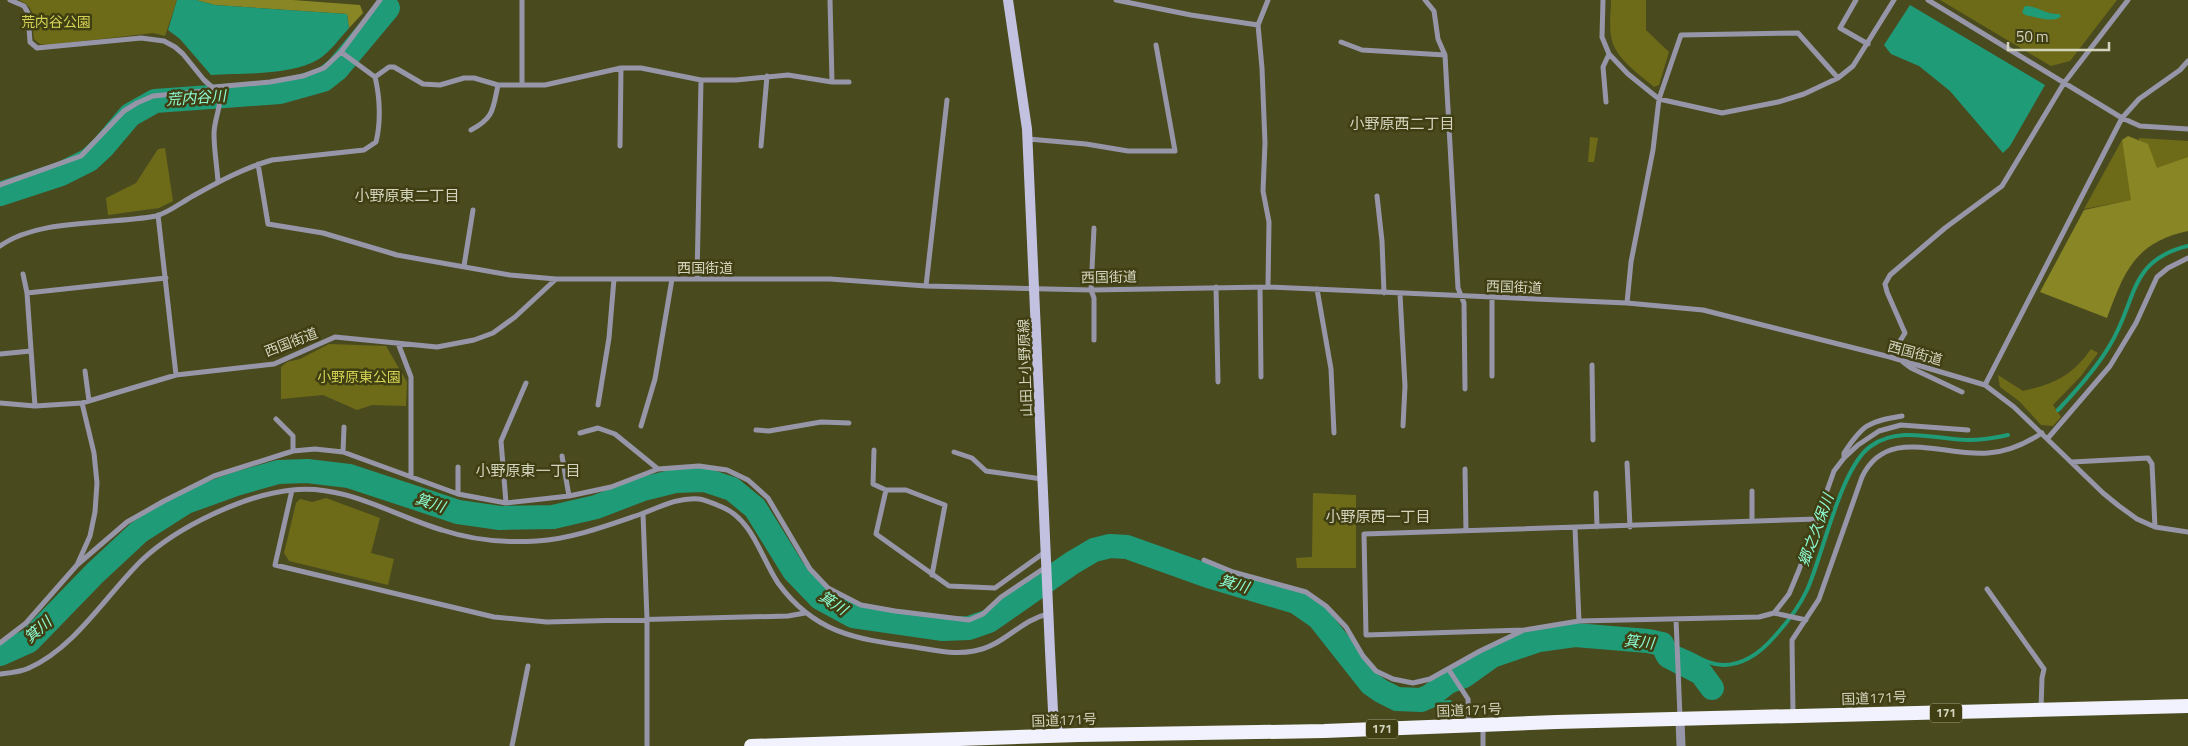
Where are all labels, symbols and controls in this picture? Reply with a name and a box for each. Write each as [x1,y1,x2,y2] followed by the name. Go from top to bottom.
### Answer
[21,11,91,32] park label: 荒内谷公園
[2008,20,2109,52] scale bar
[2016,25,2049,48] text: 50 m
[165,84,229,111] water label: 荒内谷川
[1349,112,1455,135] district label: 小野原西二丁目
[354,184,460,207] district label: 小野原東二丁目
[677,257,733,278] street label: 西国街道
[1081,266,1137,287] street label: 西国街道
[1486,275,1542,298] street label: 西国街道
[1012,319,1037,417] street label: 山田上小野原線
[261,322,321,361] street label: 西国街道
[1885,335,1945,370] street label: 西国街道
[317,366,401,387] park label: 小野原東公園
[475,459,581,482] district label: 小野原東一丁目
[412,487,450,519] water label: 箕川
[1792,489,1840,569] water label: 郷之久保川
[1325,505,1431,528] district label: 小野原西一丁目
[1217,568,1254,599] water label: 箕川
[814,585,854,621] water label: 箕川
[19,610,58,648] water label: 箕川
[1623,628,1657,655] water label: 箕川
[1841,686,1907,709] street label: 国道171号
[1436,698,1502,721] street label: 国道171号
[1930,704,1962,722] road number: 171
[1031,708,1097,731] street label: 国道171号
[1366,720,1398,739] road number: 171

